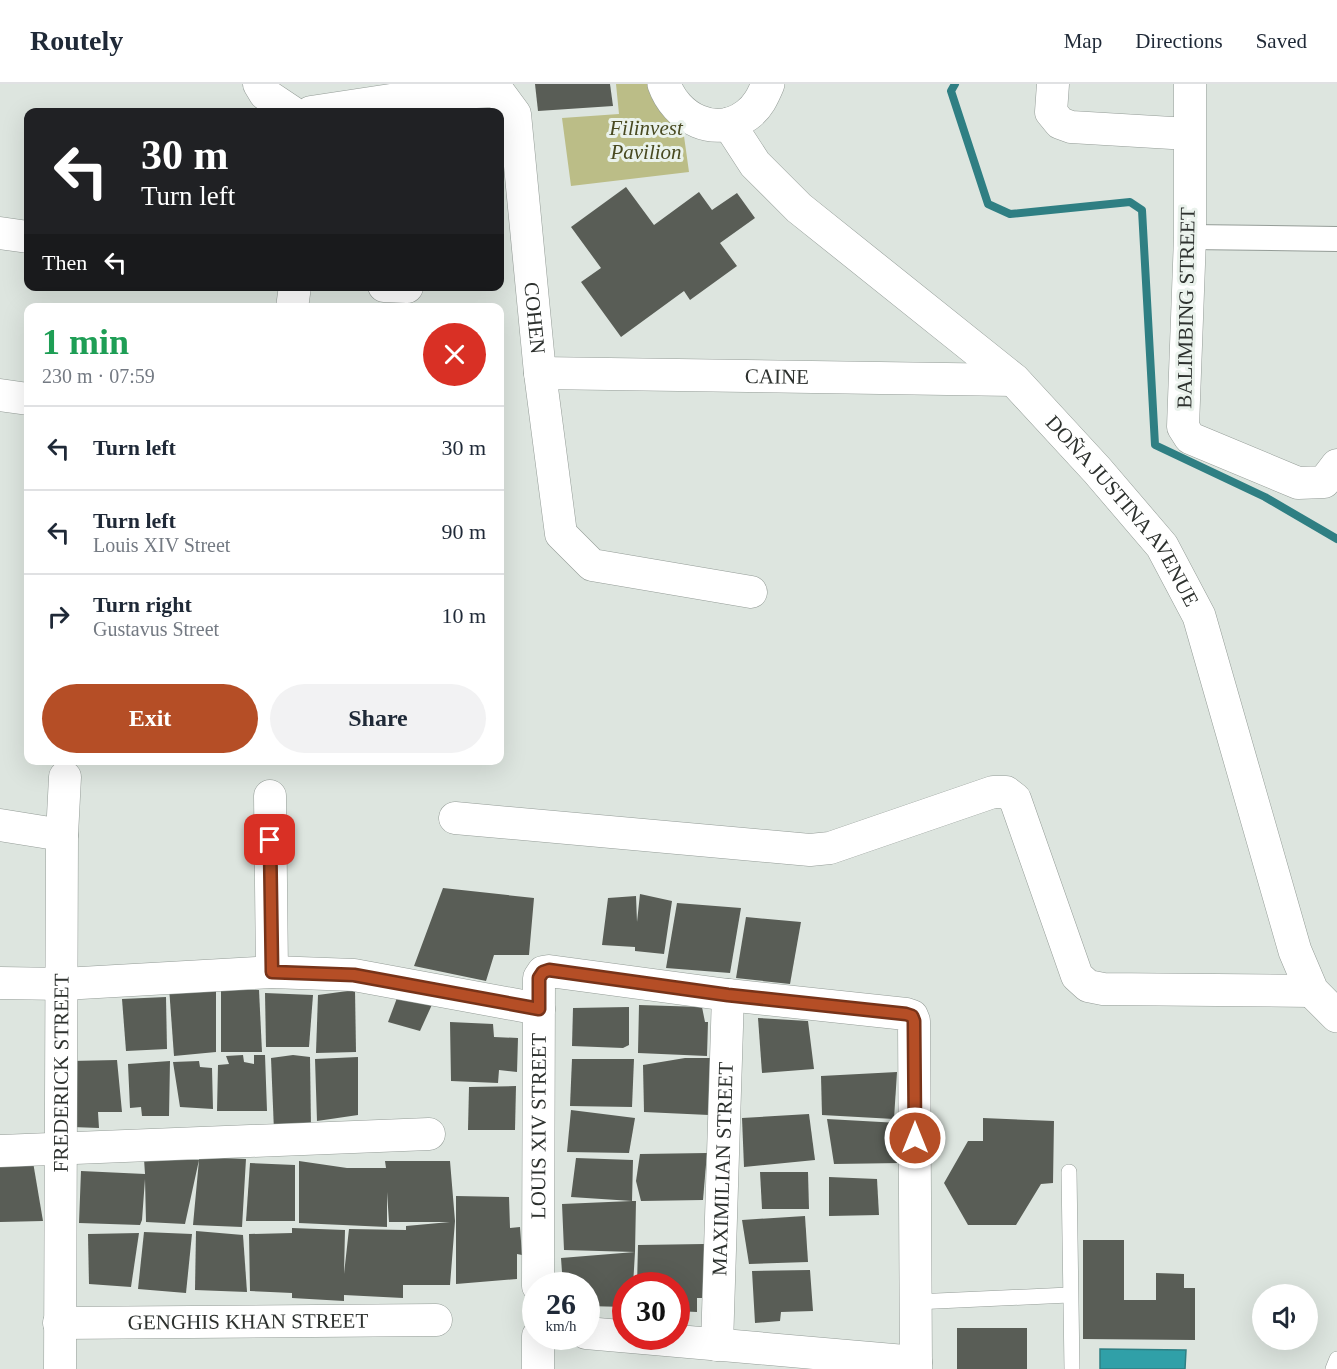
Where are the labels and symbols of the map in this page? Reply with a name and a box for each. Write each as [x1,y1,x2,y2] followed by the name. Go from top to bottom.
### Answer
[608,116,684,164] park label: Filinvest Pavilion
[1172,207,1200,409] street label: BALIMBING STREET
[519,281,550,355] street label: COHEN
[745,364,809,389] street label: CAINE
[1041,410,1204,610] street label: DOÑA JUSTINA AVENUE
[244,814,295,865] pin
[49,973,73,1173] street label: FREDERICK STREET
[526,1033,551,1219] street label: LOUIS XIV STREET
[707,1062,738,1276] street label: MAXIMILIAN STREET
[883,1106,947,1170] position arrow
[612,1272,690,1350] speed limit sign: 30
[128,1309,368,1334] street label: GENGHIS KHAN STREET

